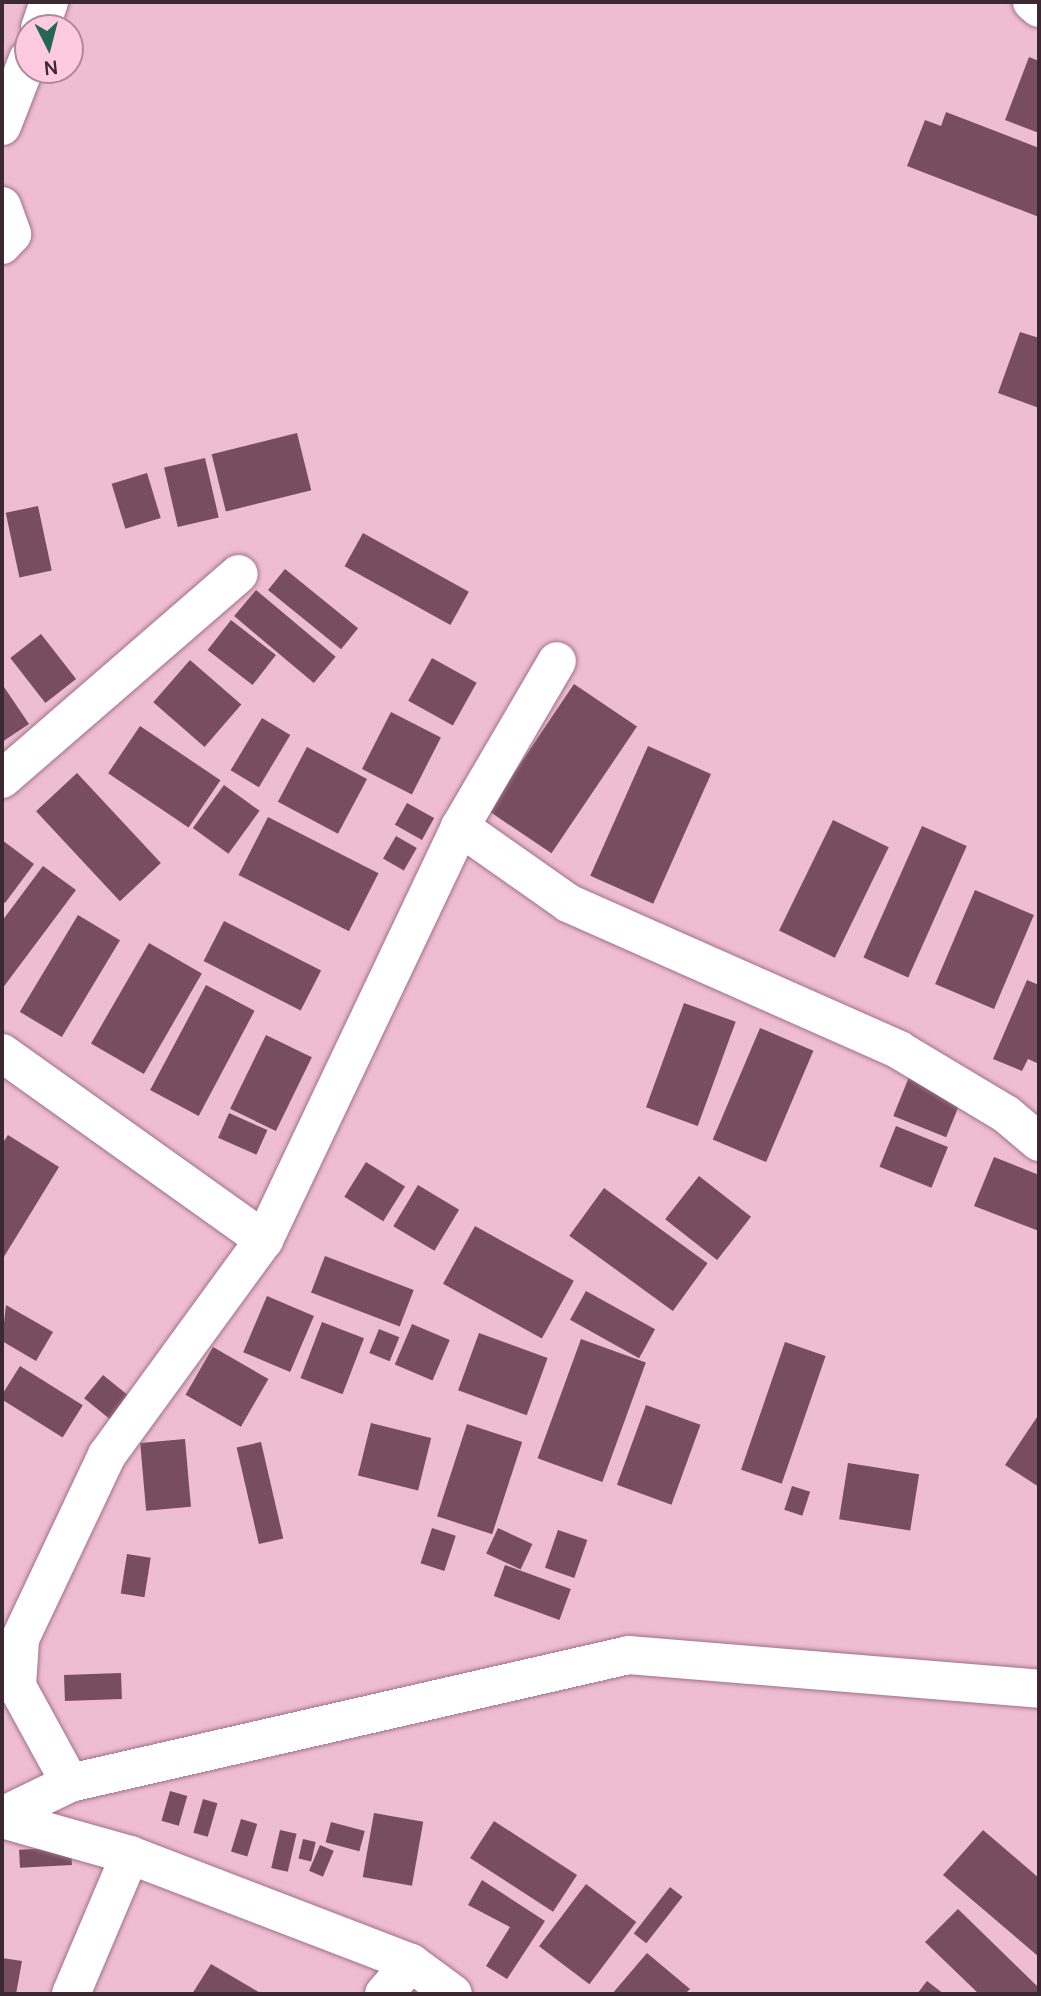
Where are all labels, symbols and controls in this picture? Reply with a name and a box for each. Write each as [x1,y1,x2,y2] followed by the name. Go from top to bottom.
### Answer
[14,14,84,84] north arrow
[43,54,59,82] text: N

